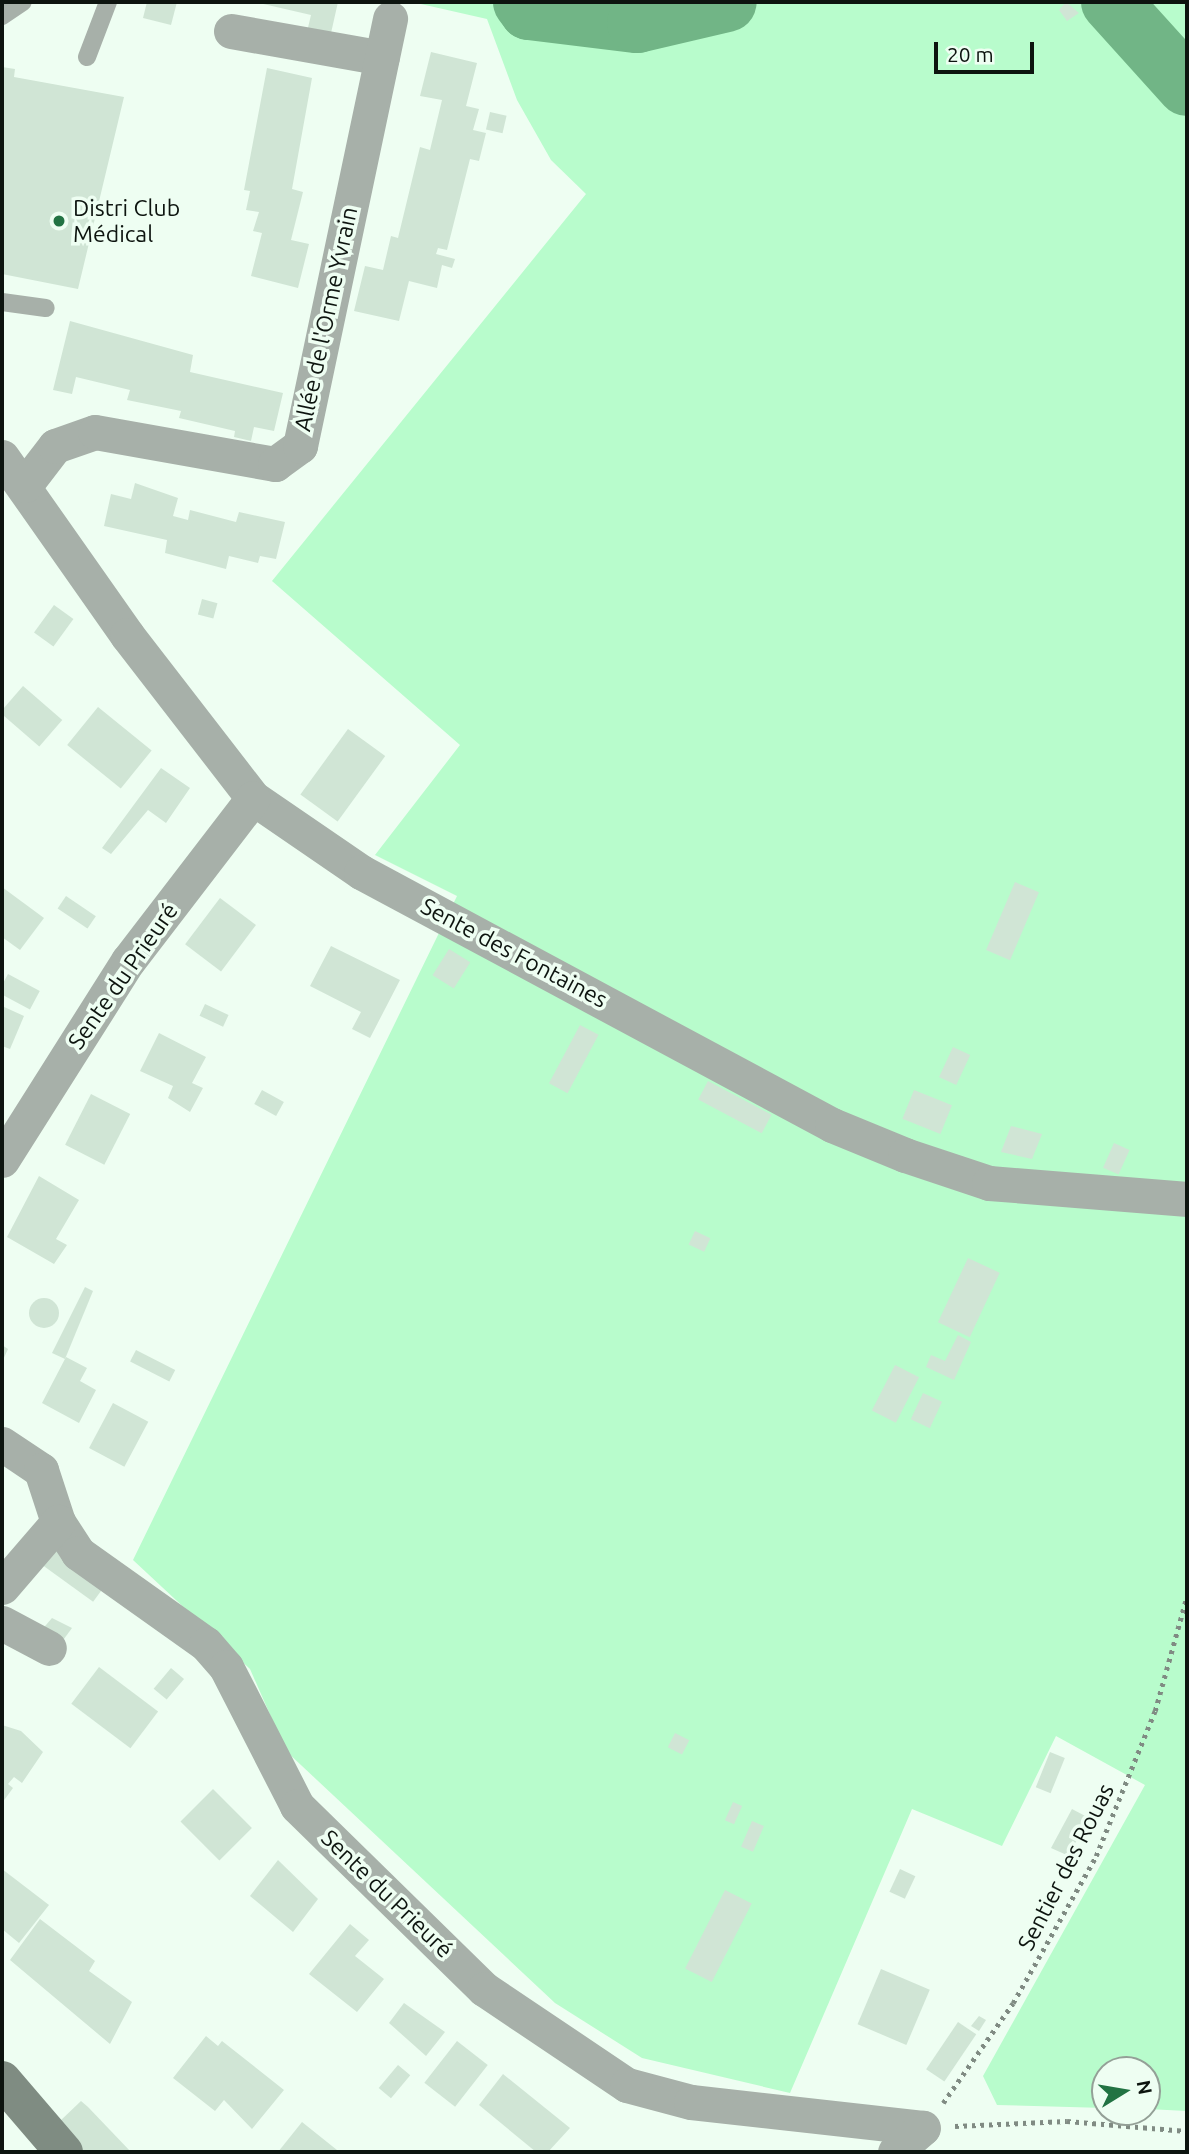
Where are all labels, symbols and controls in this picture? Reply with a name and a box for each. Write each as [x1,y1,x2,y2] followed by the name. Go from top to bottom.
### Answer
[937,28,1037,72] scale bar
[947,42,994,66] text: 20 m
[73,194,180,248] place label: Distri Club Médical
[289,204,363,434] street label: Allée de l'Orme Yvrain
[51,213,67,229] marker: Distri Club Médical
[416,892,612,1014] street label: Sente des Fontaines
[62,898,184,1054] street label: Sente du Prieuré
[1012,1779,1120,1955] street label: Sentier des Rouas
[316,1824,458,1964] street label: Sente du Prieuré
[1091,2056,1161,2126] north arrow
[1132,2078,1157,2096] text: N

